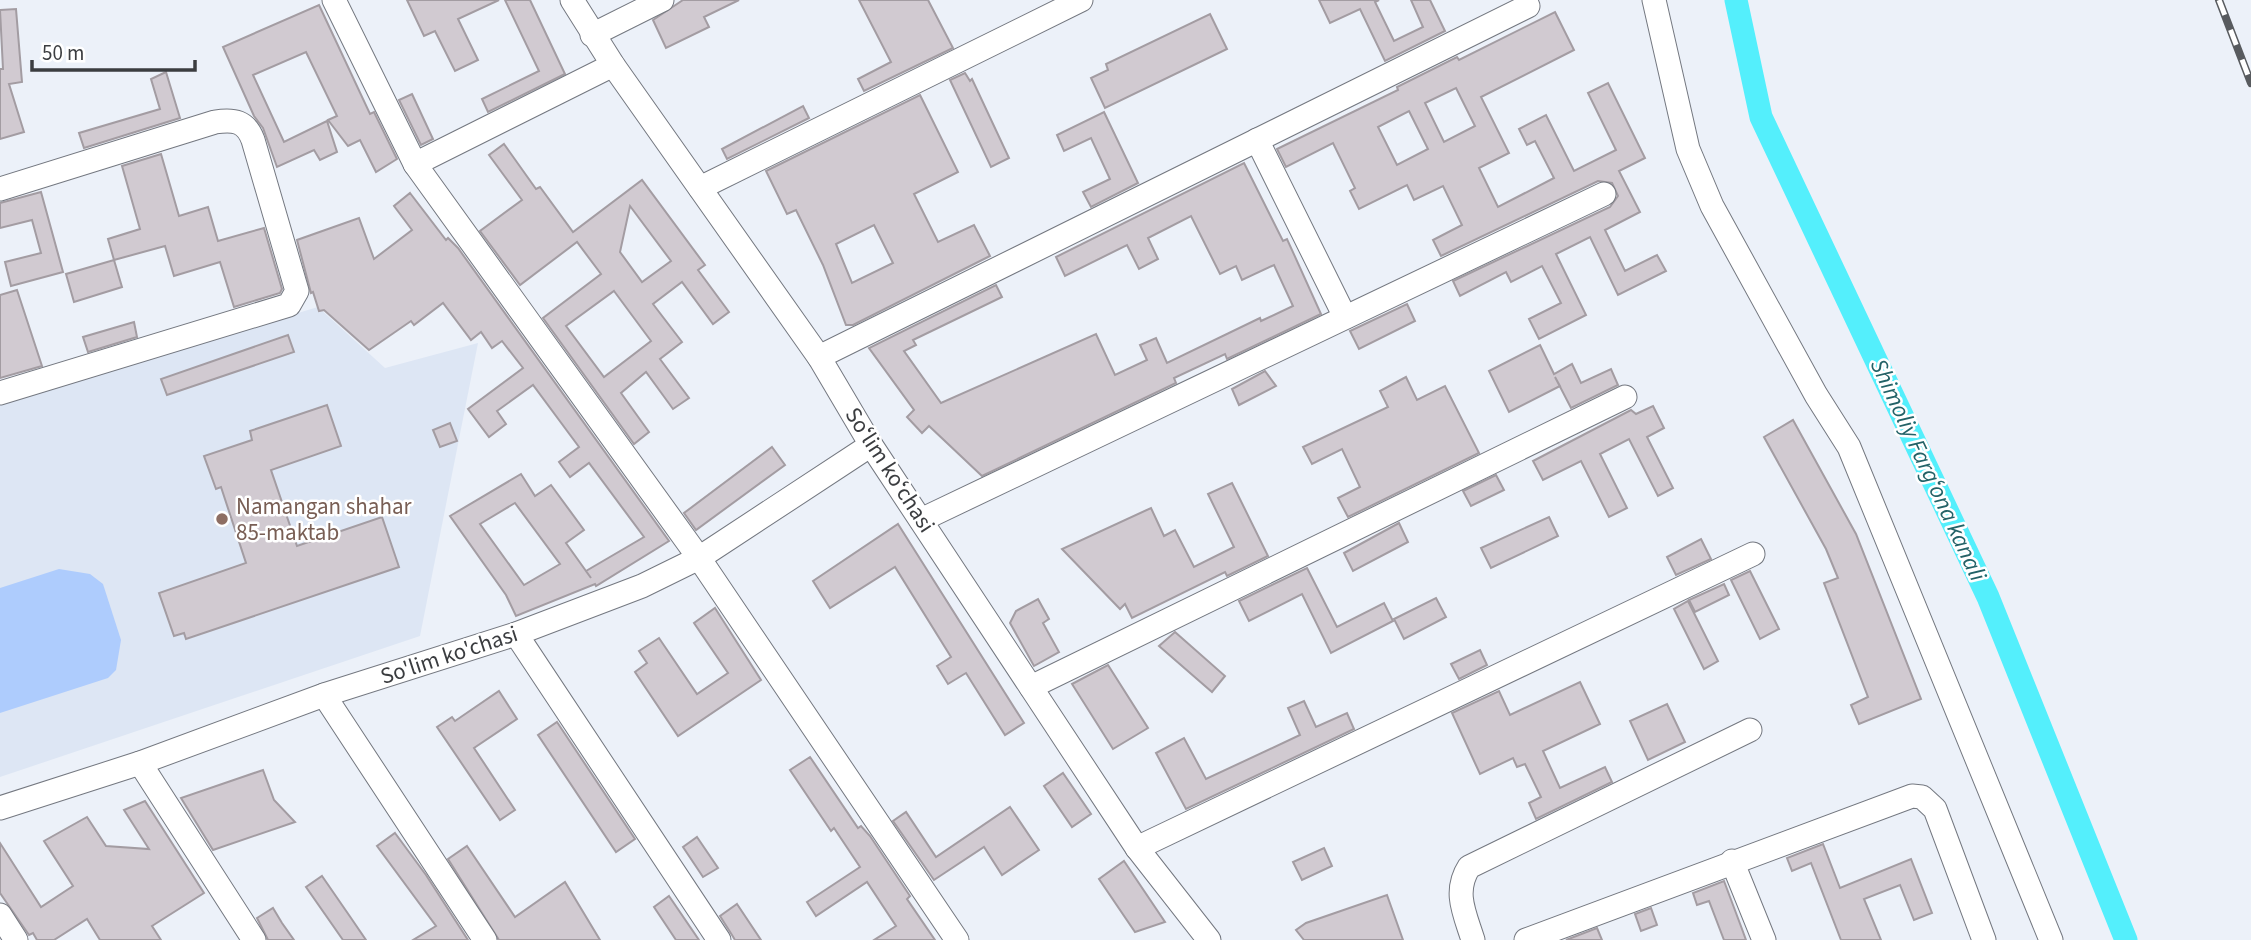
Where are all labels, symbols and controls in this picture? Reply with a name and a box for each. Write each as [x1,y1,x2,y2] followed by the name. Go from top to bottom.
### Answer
[32,28,194,72] scale bar
[42,38,84,68] text: 50 m
[1861,353,1995,587] water label: Shimoliy Fargʻona kanali
[837,401,943,539] street label: Soʻlim koʻchasi
[236,490,413,549] place label: Namangan shahar 85-maktab
[214,511,230,527] marker: Namangan shahar 85-maktab
[376,617,522,693] street label: So'lim ko'chasi

